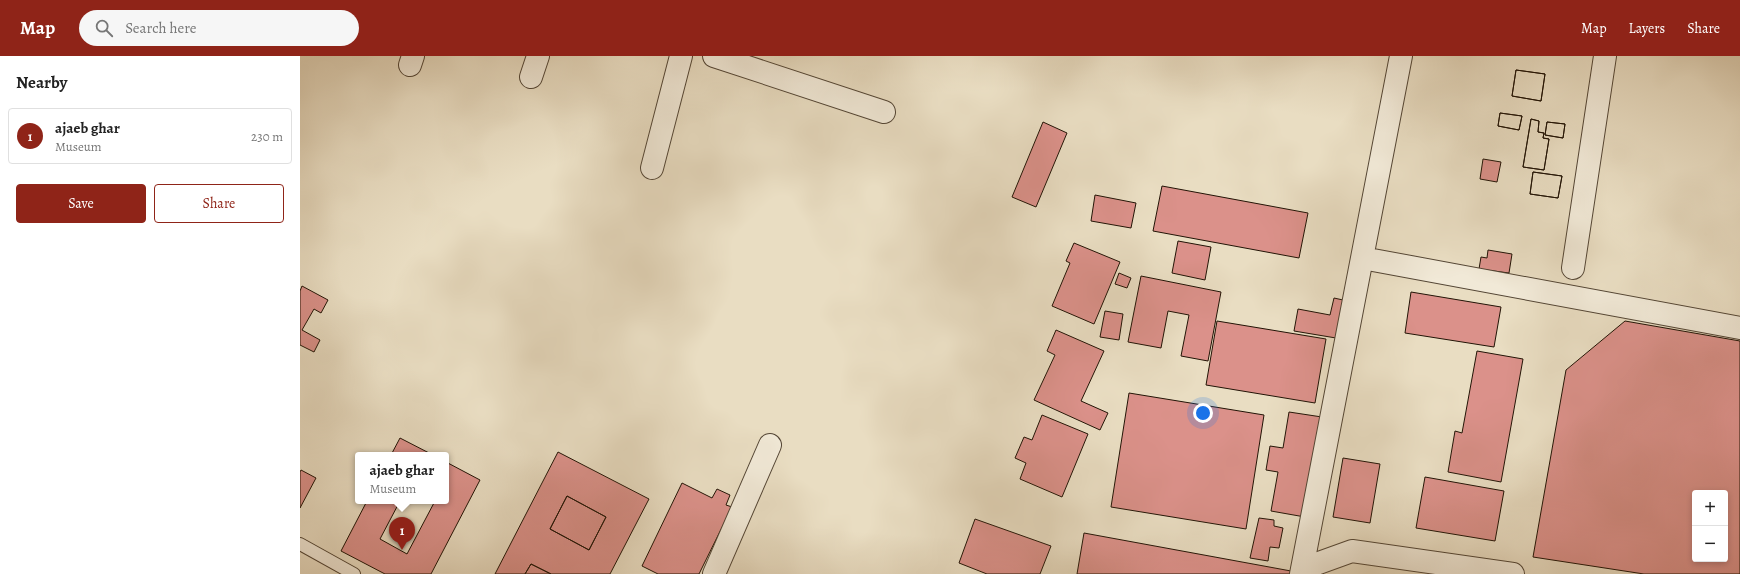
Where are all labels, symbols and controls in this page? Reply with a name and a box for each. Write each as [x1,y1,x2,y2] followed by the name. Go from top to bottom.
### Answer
[79,10,359,46] search box
[20,15,55,41] text: Map
[93,17,115,39] icon: search
[125,18,197,38] text: Search here
[1581,19,1607,38] text: Map
[1629,19,1665,38] text: Layers
[1687,19,1720,38] text: Share
[16,71,67,94] text: Nearby
[55,118,120,138] text: ajaeb ghar
[28,128,32,145] text: 1
[251,128,283,145] text: 230 m
[55,138,102,155] text: Museum
[16,184,146,223] button: Save
[154,184,284,223] button: Share
[1193,403,1213,423] your location
[355,452,449,504] popup
[370,460,434,480] text: ajaeb ghar
[370,480,416,497] text: Museum
[1692,490,1728,562] map controls
[1692,490,1728,526] button: +
[389,517,415,550] pin: 1
[1692,526,1728,562] button: −

